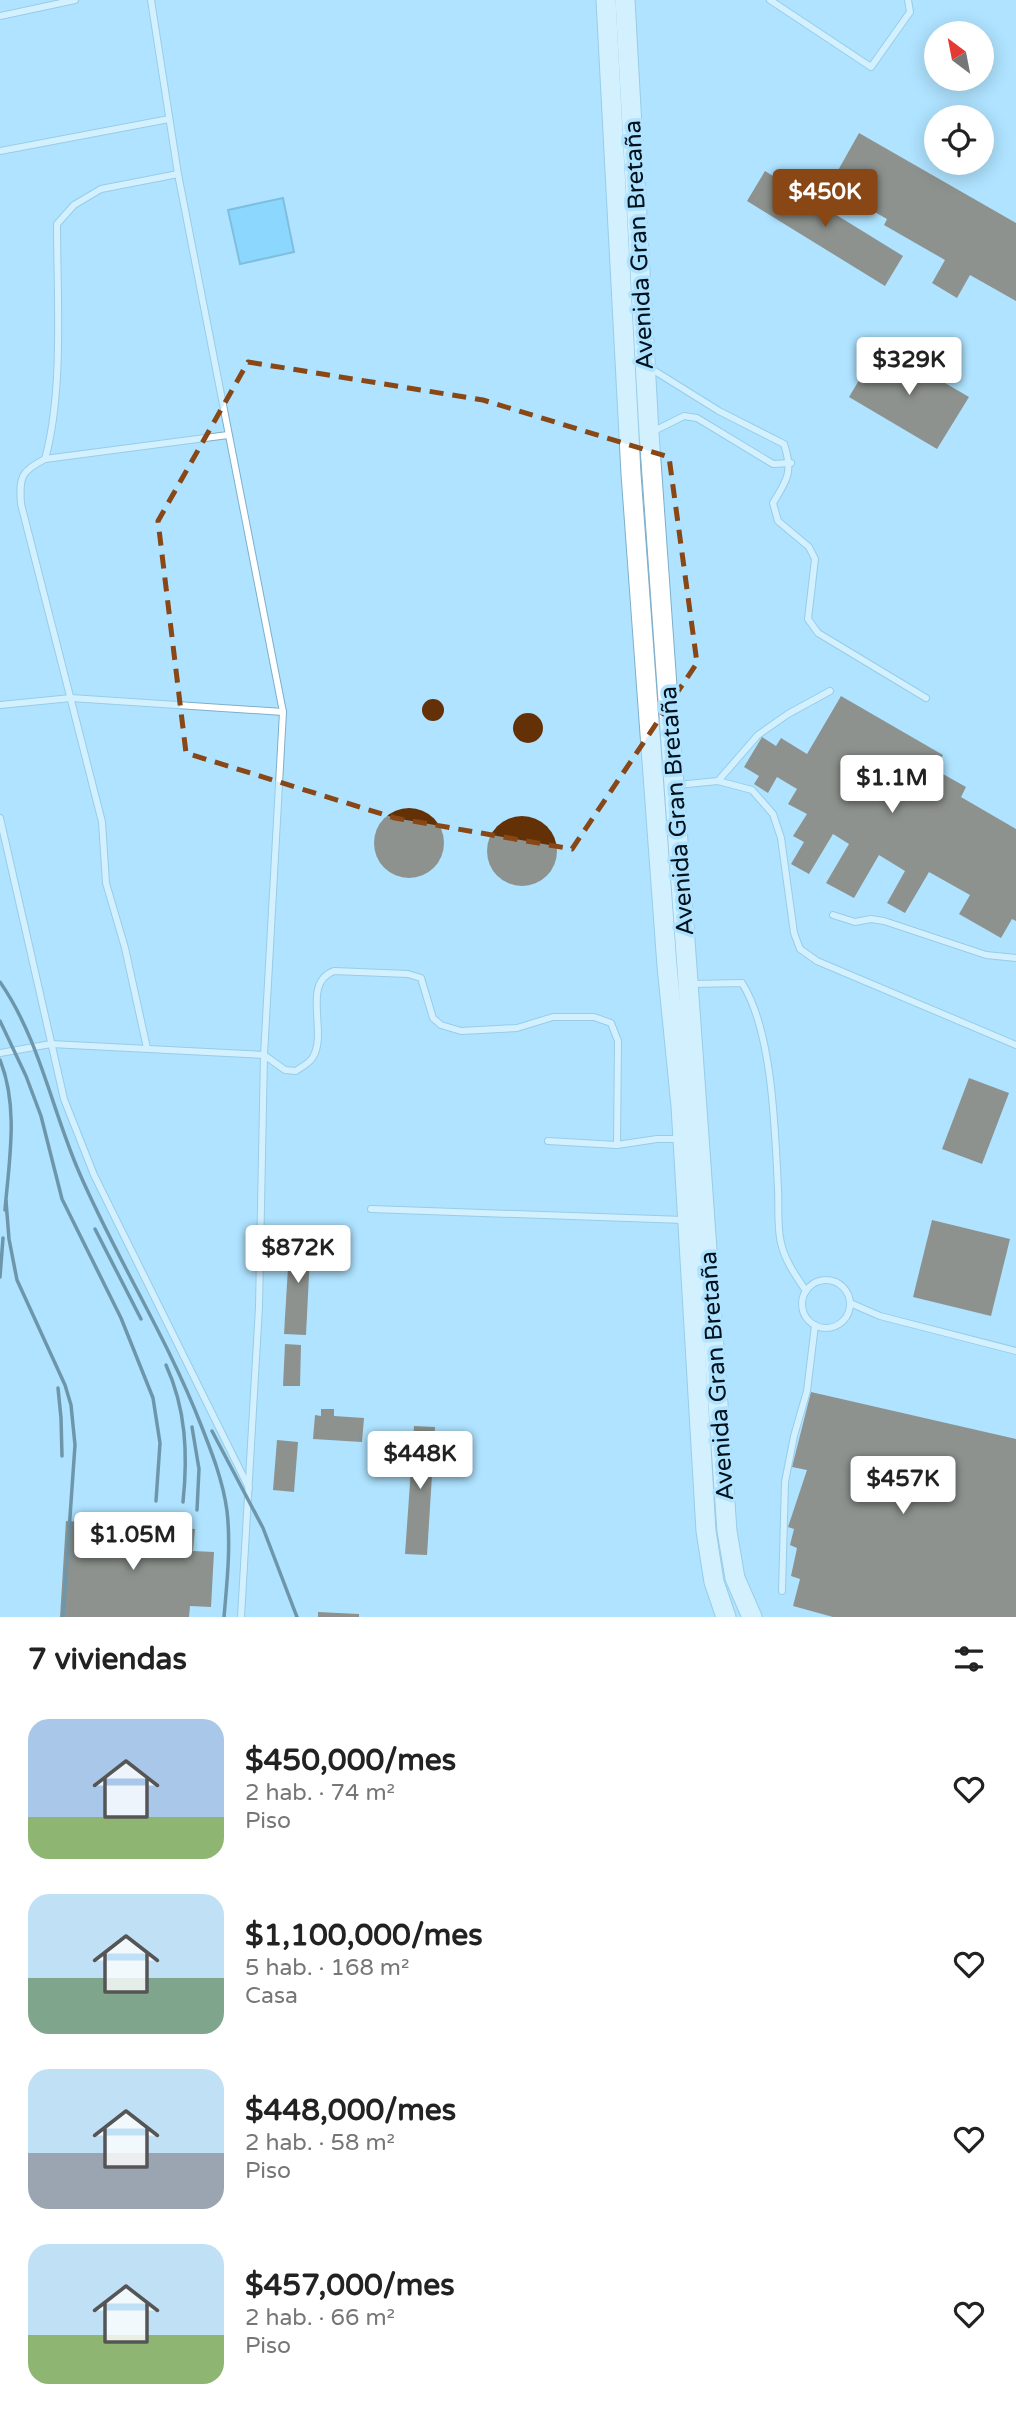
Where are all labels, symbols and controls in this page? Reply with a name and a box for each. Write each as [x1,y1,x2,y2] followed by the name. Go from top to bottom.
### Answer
[924,21,994,91] north arrow
[924,21,994,175] map controls
[924,105,994,175] button: locate
[618,119,660,371] street label: Avenida Gran Bretaña
[776,170,874,229] pin: $450K
[789,178,861,206] text: $450K
[860,338,958,397] pin: $329K
[873,346,945,374] text: $329K
[654,685,700,937] street label: Avenida Gran Bretaña
[843,756,941,815] pin: $1.1M
[856,764,928,792] text: $1.1M
[249,1226,347,1285] pin: $872K
[262,1234,334,1262] text: $872K
[694,1250,740,1502] street label: Avenida Gran Bretaña
[371,1432,469,1491] pin: $448K
[384,1440,456,1468] text: $448K
[854,1456,952,1516] pin: $457K
[867,1465,939,1493] text: $457K
[76,1512,190,1572] pin: $1.05M
[90,1521,176,1549] text: $1.05M
[950,1640,988,1678] icon: filters
[28,1641,187,1678] text: 7 viviendas
[245,1742,456,1779] text: $450,000/mes
[84,1747,168,1831] icon: home
[950,1770,988,1808] icon: heart
[245,1779,395,1807] text: 2 hab. · 74 m²
[245,1807,291,1835] text: Piso
[245,1917,483,1954] text: $1,100,000/mes
[84,1922,168,2006] icon: home
[950,1945,988,1983] icon: heart
[245,1954,410,1982] text: 5 hab. · 168 m²
[245,1982,298,2010] text: Casa
[245,2092,456,2129] text: $448,000/mes
[84,2097,168,2181] icon: home
[950,2120,988,2158] icon: heart
[245,2129,395,2157] text: 2 hab. · 58 m²
[245,2157,291,2185] text: Piso
[245,2267,455,2304] text: $457,000/mes
[84,2272,168,2356] icon: home
[950,2295,988,2333] icon: heart
[245,2304,395,2332] text: 2 hab. · 66 m²
[245,2332,291,2360] text: Piso

